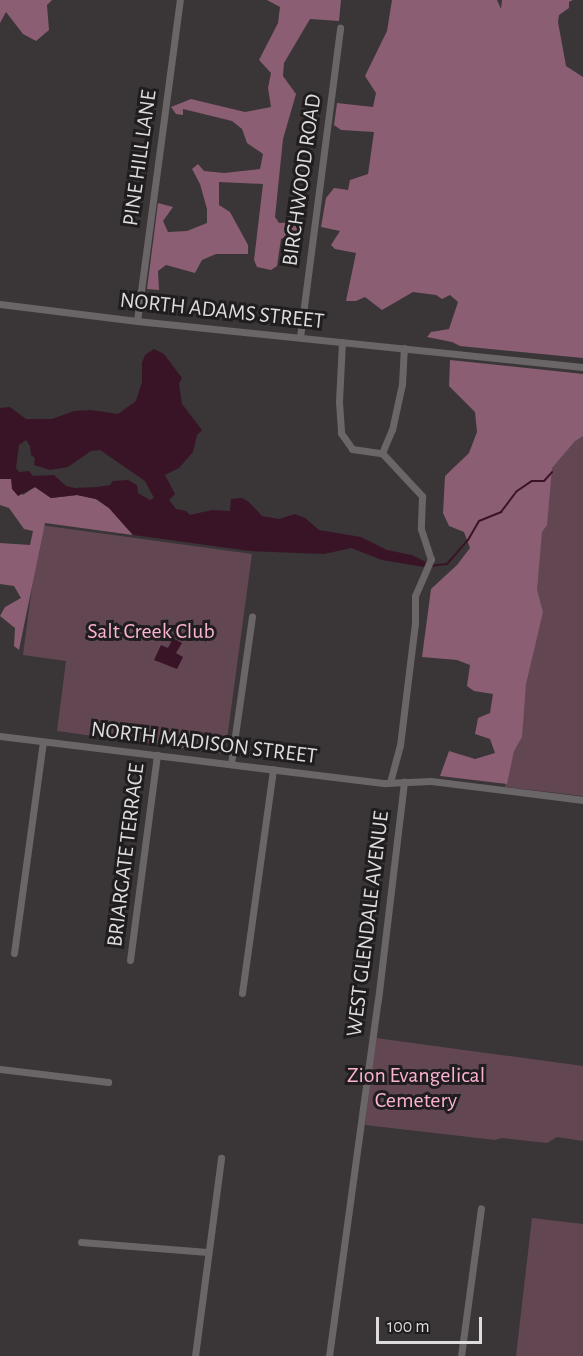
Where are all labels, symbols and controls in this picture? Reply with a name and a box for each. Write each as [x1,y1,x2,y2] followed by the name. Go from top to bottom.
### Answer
[117,88,163,228] street label: PINE HILL LANE
[277,92,327,268] street label: BIRCHWOOD ROAD
[119,287,325,335] street label: NORTH ADAMS STREET
[87,619,215,645] park label: Salt Creek Club
[89,716,319,770] street label: NORTH MADISON STREET
[102,762,150,948] street label: BRIARGATE TERRACE
[341,810,395,1038] street label: WEST GLENDALE AVENUE
[347,1062,485,1114] park label: Zion Evangelical Cemetery
[379,1305,486,1343] scale bar
[387,1318,430,1336] text: 100 m

